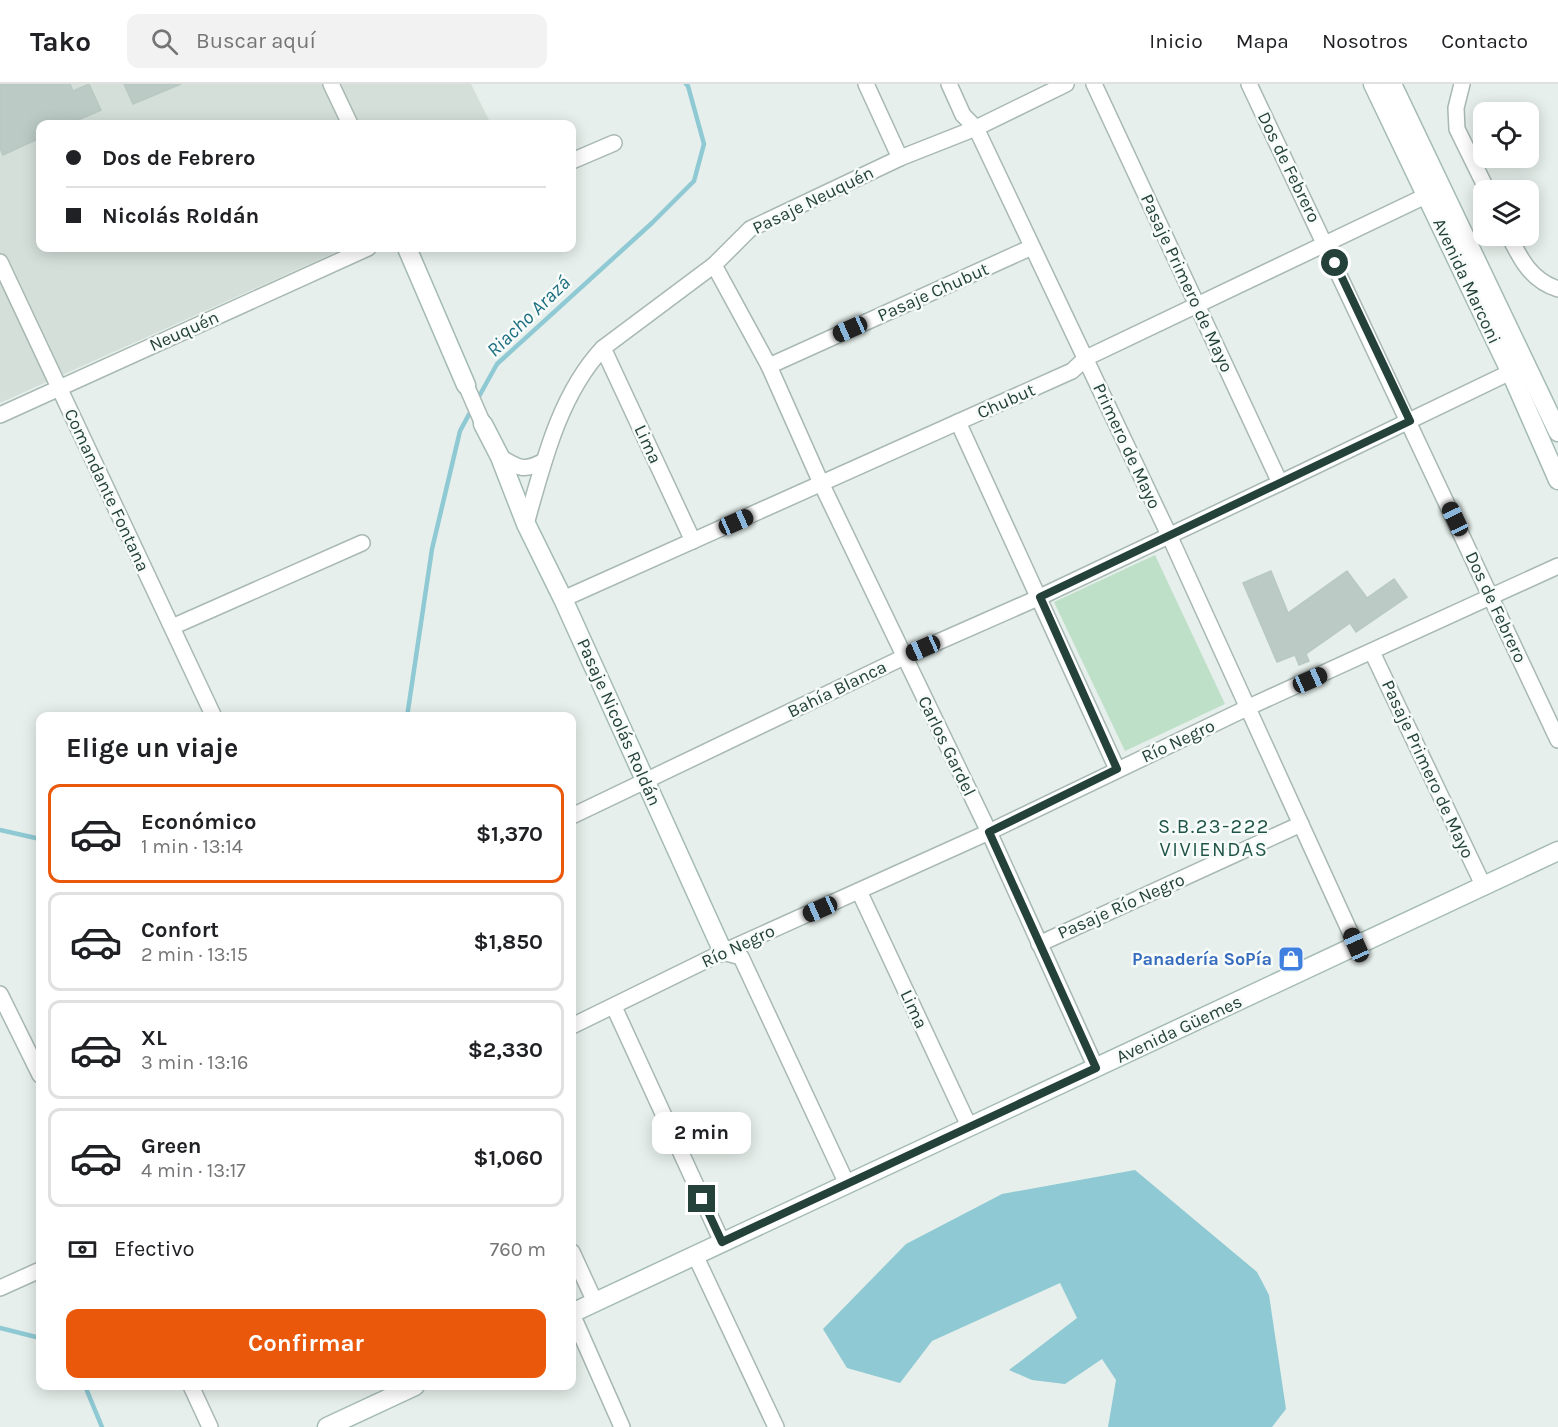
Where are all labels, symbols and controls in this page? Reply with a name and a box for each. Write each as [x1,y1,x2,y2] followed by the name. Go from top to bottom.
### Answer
[127,14,547,68] search box
[30,25,91,58] text: Tako
[148,25,181,58] icon: search
[196,28,316,54] text: Buscar aquí
[1149,29,1203,53] text: Inicio
[1236,29,1289,53] text: Mapa
[1322,29,1408,53] text: Nosotros
[1441,29,1528,53] text: Contacto
[1473,102,1539,246] map controls
[1473,102,1539,168] button: locate
[1253,108,1325,226] street label: Dos de Febrero
[102,145,255,171] text: Dos de Febrero
[749,161,877,239] street label: Pasaje Neuquén
[1473,180,1539,246] button: layers
[1136,190,1238,376] street label: Pasaje Primero de Mayo
[102,203,259,229] text: Nicolás Roldán
[1428,215,1506,347] street label: Avenida Marconi
[1321,249,1348,276] route start
[874,258,992,326] street label: Pasaje Chubut
[482,271,575,362] water label: Riacho Arazá
[146,306,222,356] street label: Neuquén
[830,313,870,345] car
[974,378,1039,423] street label: Chubut
[1088,380,1166,512] street label: Primero de Mayo
[60,405,154,575] street label: Comandante Fontana
[629,421,667,467] street label: Lima
[1439,499,1471,539] car
[716,506,756,538] car
[1461,548,1531,666] street label: Dos de Febrero
[903,632,943,664] car
[572,635,666,809] street label: Pasaje Nicolás Roldán
[784,656,890,722] street label: Bahía Blanca
[1290,664,1330,696] car
[1377,676,1479,862] street label: Pasaje Primero de Mayo
[913,692,981,800] street label: Carlos Gardel
[1138,714,1218,768] street label: Río Negro
[66,732,238,764] text: Elige un viaje
[69,807,123,861] icon: car
[141,809,256,835] text: Económico
[1158,815,1270,861] district label: S.B.23-222 VIVIENDAS
[476,821,543,847] text: $1,370
[141,835,243,858] text: 1 min · 13:14
[1054,868,1188,944] street label: Pasaje Río Negro
[800,893,840,925] car
[69,915,123,969] icon: car
[141,917,219,943] text: Confort
[698,919,778,973] street label: Río Negro
[1340,925,1372,965] car
[473,929,543,955] text: $1,850
[141,943,248,966] text: 2 min · 13:15
[1276,944,1306,974] shop icon: Panadería SoPía
[1132,948,1272,970] place label: Panadería SoPía
[895,986,933,1032] street label: Lima
[1112,990,1246,1068] street label: Avenida Güemes
[69,1023,123,1077] icon: car
[141,1025,167,1051] text: XL
[468,1037,543,1063] text: $2,330
[141,1051,248,1074] text: 3 min · 13:16
[652,1112,752,1154] callout: 2 min
[674,1121,729,1144] text: 2 min
[69,1131,123,1185] icon: car
[141,1133,202,1159] text: Green
[473,1145,543,1171] text: $1,060
[141,1159,246,1182] text: 4 min · 13:17
[688,1185,715,1212] route end
[66,1233,99,1266] icon: cash
[114,1236,194,1262] text: Efectivo
[490,1238,546,1261] text: 760 m
[66,1309,546,1378] button: Confirmar

